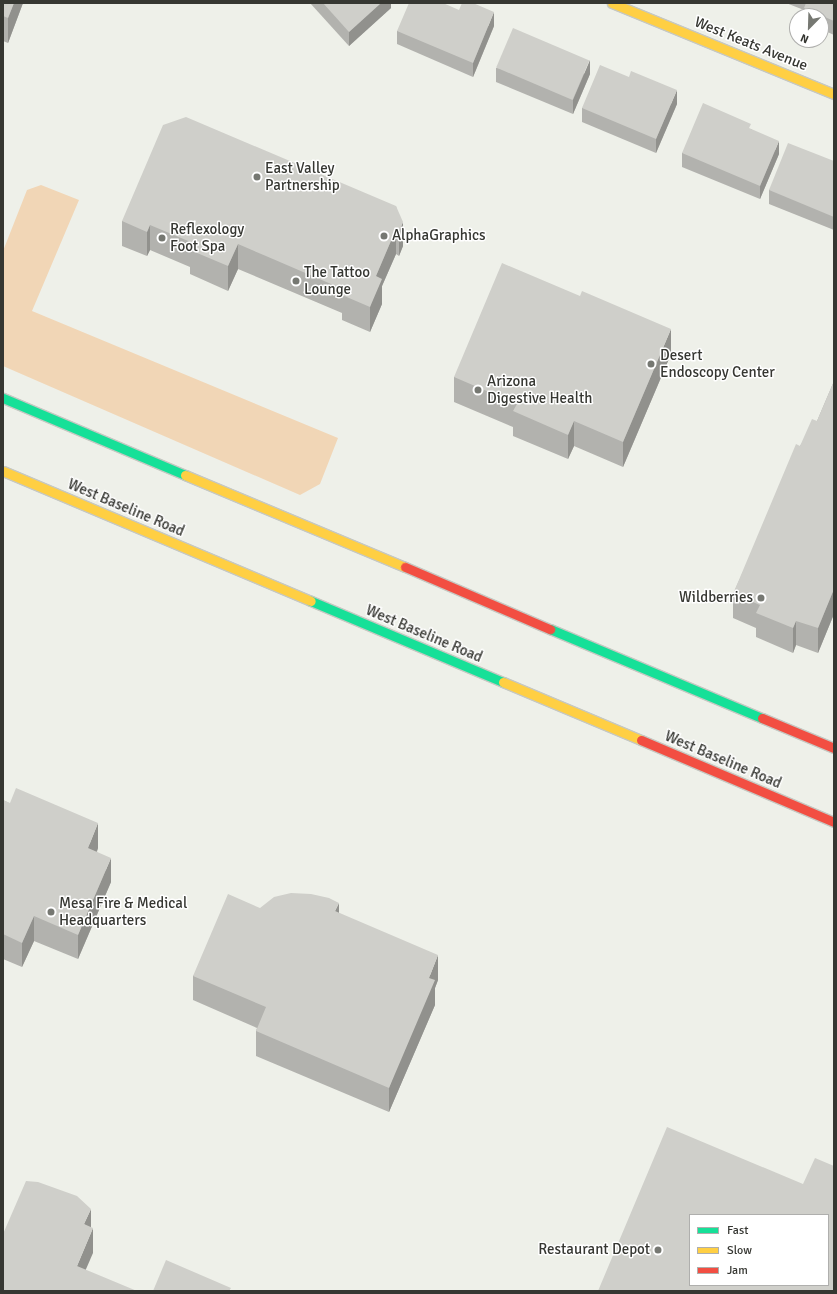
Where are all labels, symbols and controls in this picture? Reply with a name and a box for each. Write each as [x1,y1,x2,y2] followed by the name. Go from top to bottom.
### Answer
[789,8,829,48] north arrow
[692,13,810,75] street label: West Keats Avenue
[798,31,811,46] text: N
[265,159,340,194] place label: East Valley Partnership
[252,172,262,182] marker: East Valley Partnership
[170,220,244,255] place label: Reflexology Foot Spa
[392,227,486,245] place label: AlphaGraphics
[379,231,389,241] marker: AlphaGraphics
[157,233,167,243] marker: Reflexology Foot Spa
[304,263,370,298] place label: The Tattoo Lounge
[291,276,301,286] marker: The Tattoo Lounge
[660,346,775,381] place label: Desert Endoscopy Center
[645,358,657,370] marker: Desert Endoscopy Center
[487,372,592,407] place label: Arizona Digestive Health
[472,384,484,396] marker: Arizona Digestive Health
[65,475,187,541] street label: West Baseline Road
[679,589,753,607] place label: Wildberries
[756,593,766,603] marker: Wildberries
[363,601,485,667] street label: West Baseline Road
[662,727,784,793] street label: West Baseline Road
[59,894,187,929] place label: Mesa Fire & Medical Headquarters
[46,907,56,917] marker: Mesa Fire & Medical Headquarters
[689,1214,829,1286] legend
[727,1223,748,1238] text: Fast
[538,1241,650,1259] place label: Restaurant Depot
[727,1243,752,1258] text: Slow
[653,1245,663,1255] marker: Restaurant Depot
[727,1263,748,1278] text: Jam

